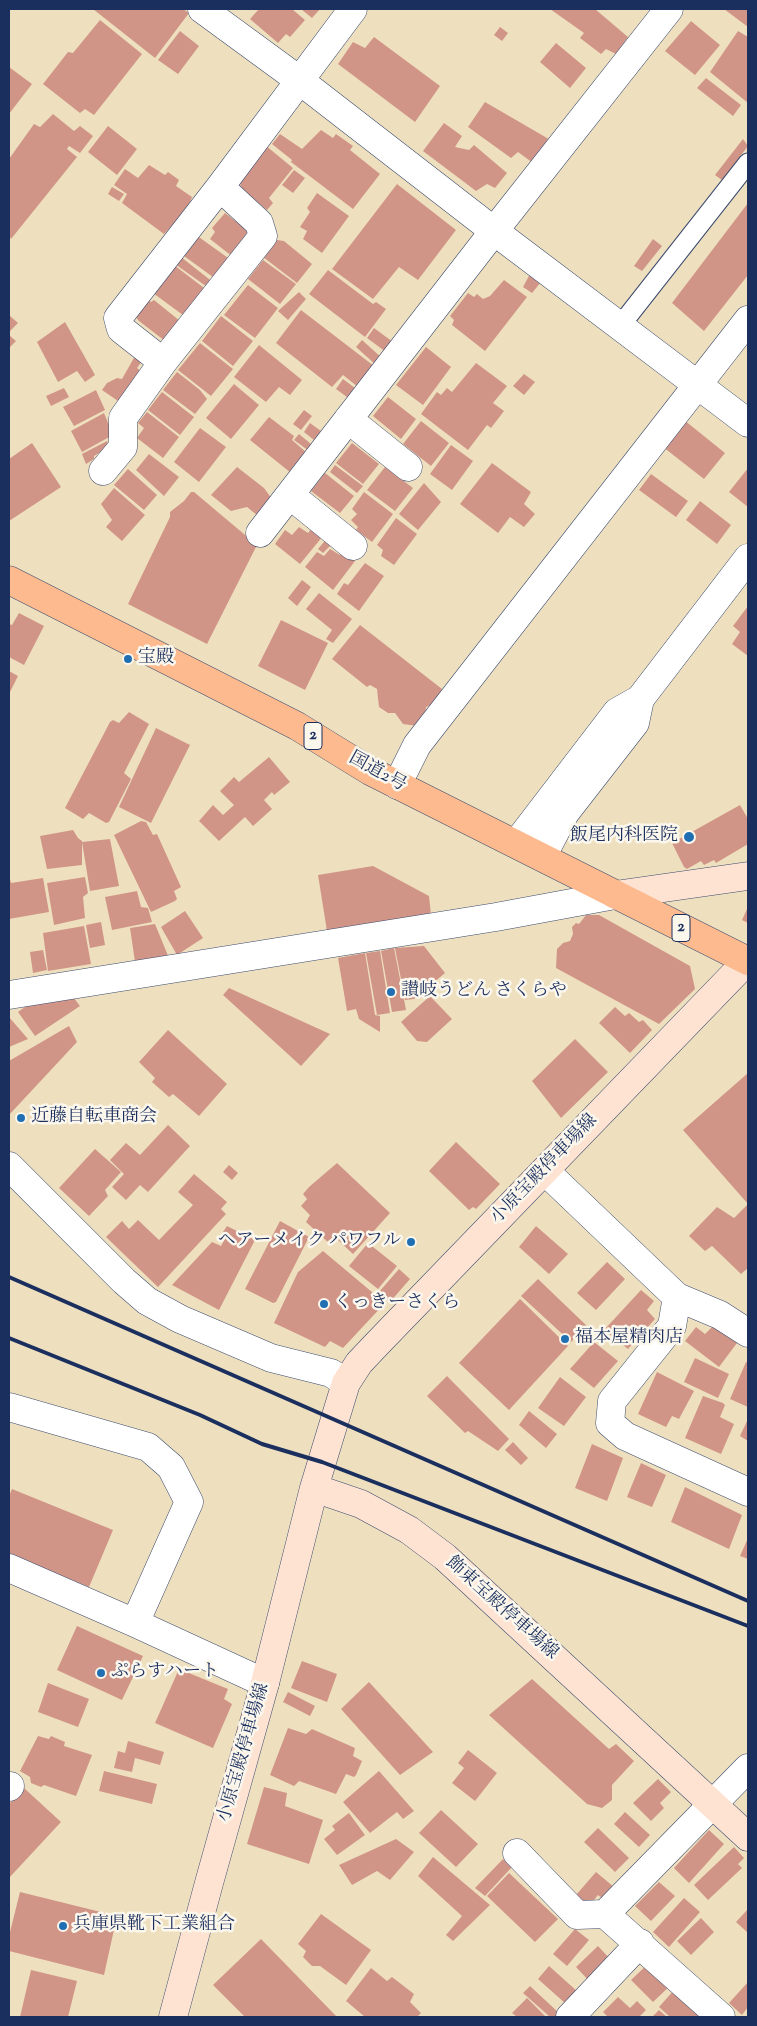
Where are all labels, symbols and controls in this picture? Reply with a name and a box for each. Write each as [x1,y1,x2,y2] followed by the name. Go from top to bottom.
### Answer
[138,648,174,670] place label: 宝殿
[122,653,134,665] marker: 宝殿
[304,722,322,749] road number: 2
[344,748,410,798] street label: 国道2号
[570,826,678,848] place label: 飯尾内科医院
[682,830,696,844] marker: 飯尾内科医院
[672,914,690,941] road number: 2
[401,981,567,1003] place label: 讃岐うどん さくらや
[385,986,397,998] marker: 讃岐うどん さくらや
[31,1107,157,1129] place label: 近藤自転車商会
[487,1111,603,1229] street label: 小原宝殿停車場線
[15,1112,27,1124] marker: 近藤自転車商会
[218,1231,401,1253] place label: ヘアーメイク パワフル
[405,1236,417,1248] marker: ヘアーメイク パワフル
[334,1293,460,1315] place label: くっきーさくら
[318,1298,330,1310] marker: くっきーさくら
[575,1328,683,1350] place label: 福本屋精肉店
[559,1333,571,1345] marker: 福本屋精肉店
[440,1553,562,1665] street label: 飾東宝殿停車場線
[111,1662,219,1684] place label: ぷらすハート
[95,1667,107,1679] marker: ぷらすハート
[215,1681,275,1825] street label: 小原宝殿停車場線
[73,1915,235,1937] place label: 兵庫県靴下工業組合
[57,1920,69,1932] marker: 兵庫県靴下工業組合

